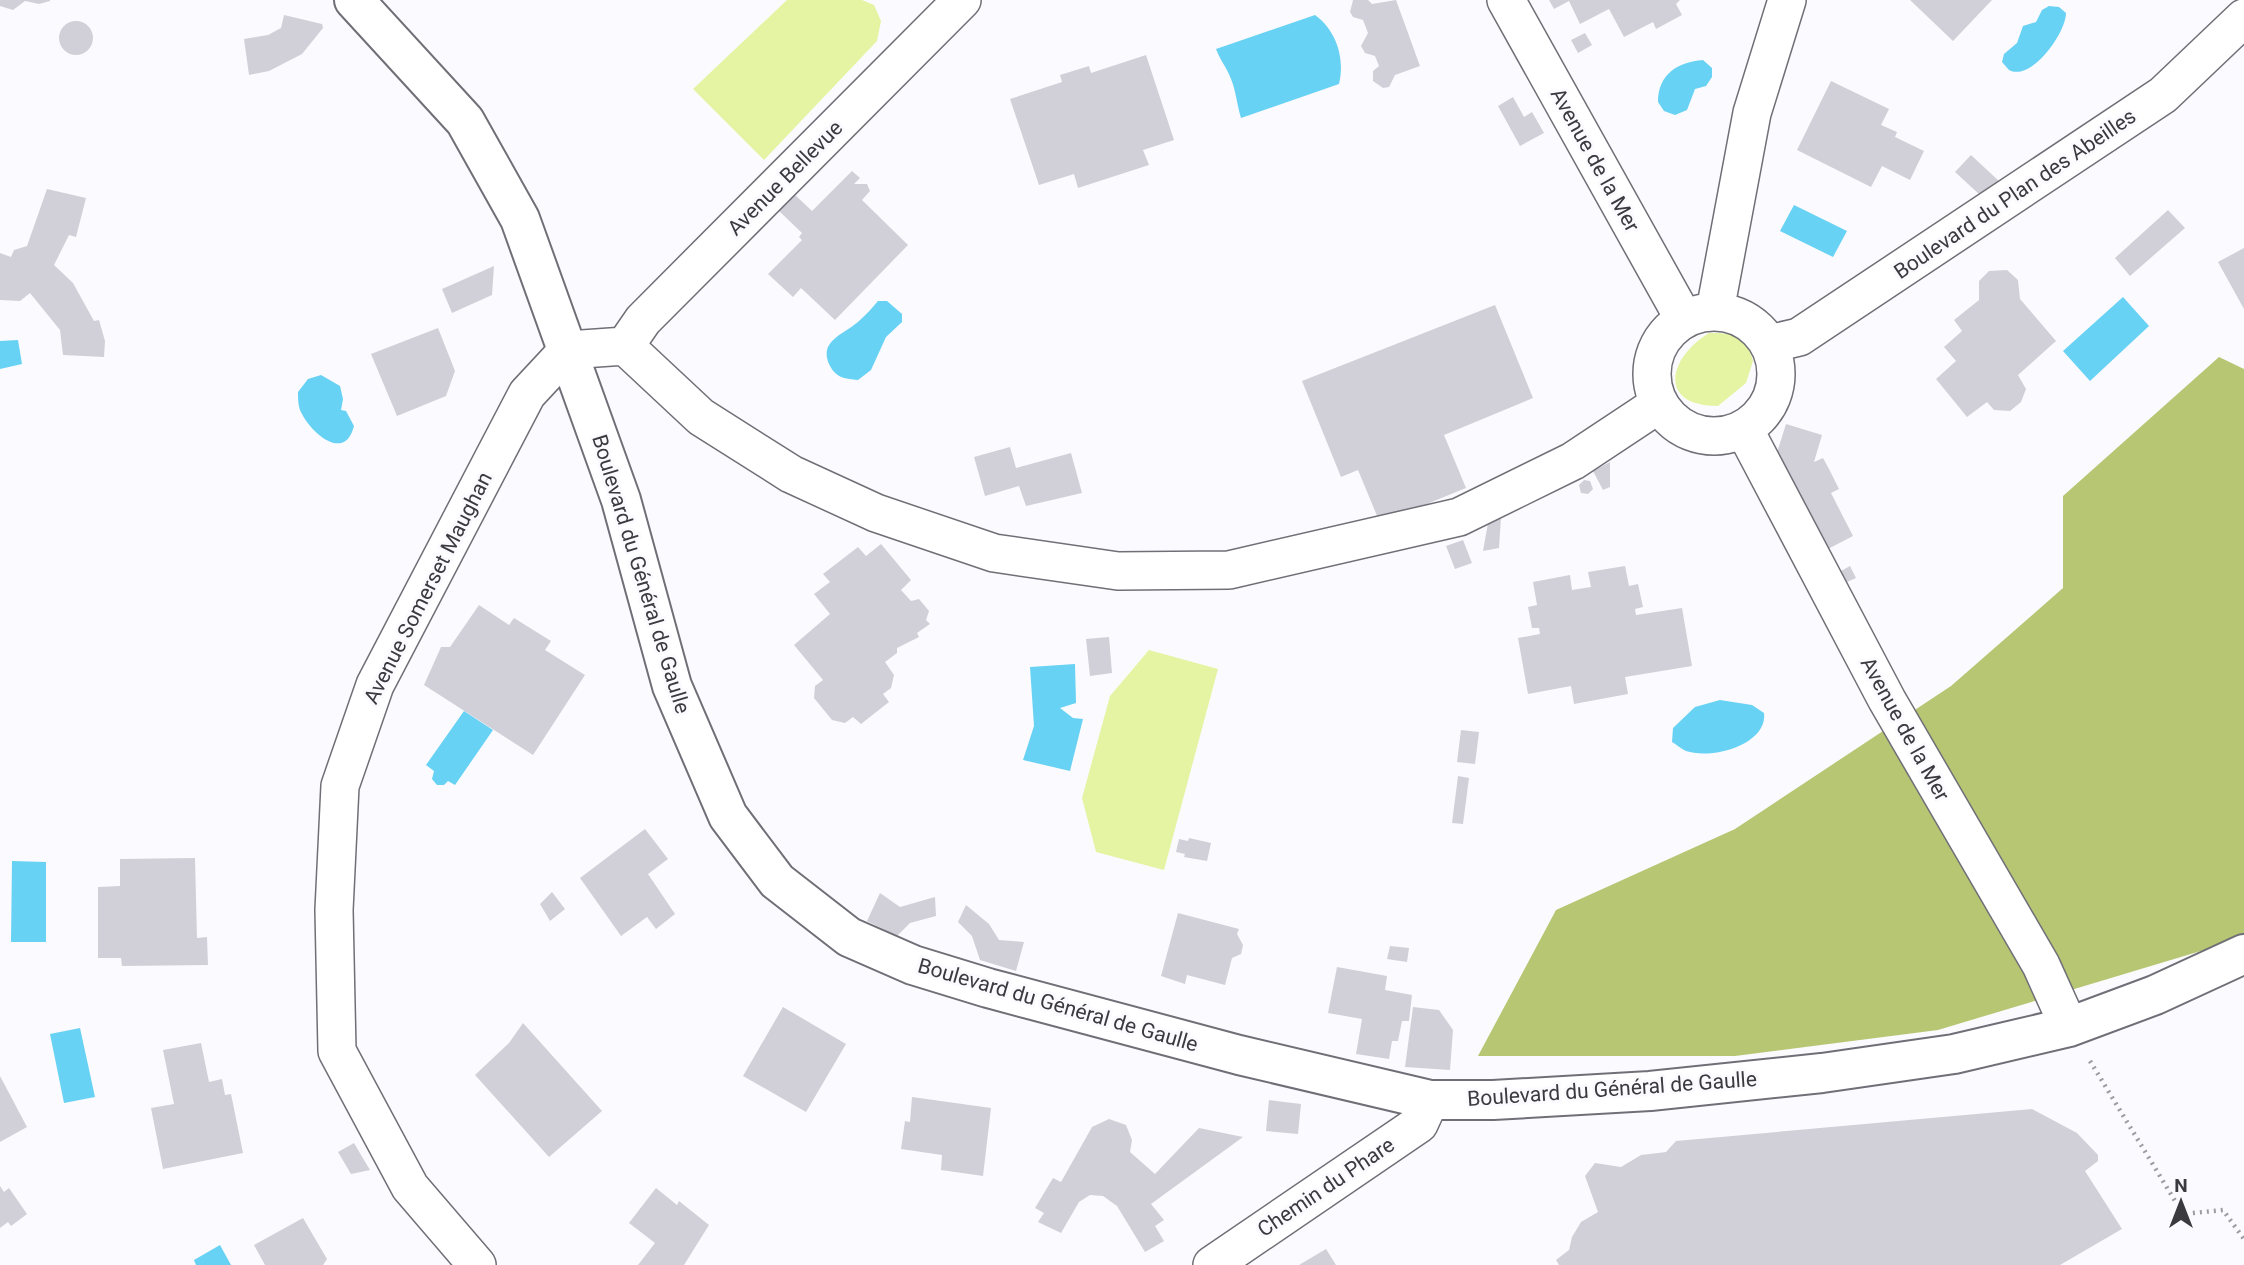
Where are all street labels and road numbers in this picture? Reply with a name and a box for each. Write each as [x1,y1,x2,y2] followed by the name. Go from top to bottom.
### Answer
[1546,84,1644,236] street label: Avenue de la Mer
[1890,104,2140,284] street label: Boulevard du Plan des Abeilles
[723,116,847,240] street label: Avenue Bellevue
[587,432,695,716] street label: Boulevard du Général de Gaulle
[359,468,497,708] street label: Avenue Somerset Maughan
[1856,653,1954,805] street label: Avenue de la Mer
[915,953,1201,1057] street label: Boulevard du Général de Gaulle
[1466,1067,1758,1111] street label: Boulevard du Général de Gaulle
[1253,1132,1399,1242] street label: Chemin du Phare

